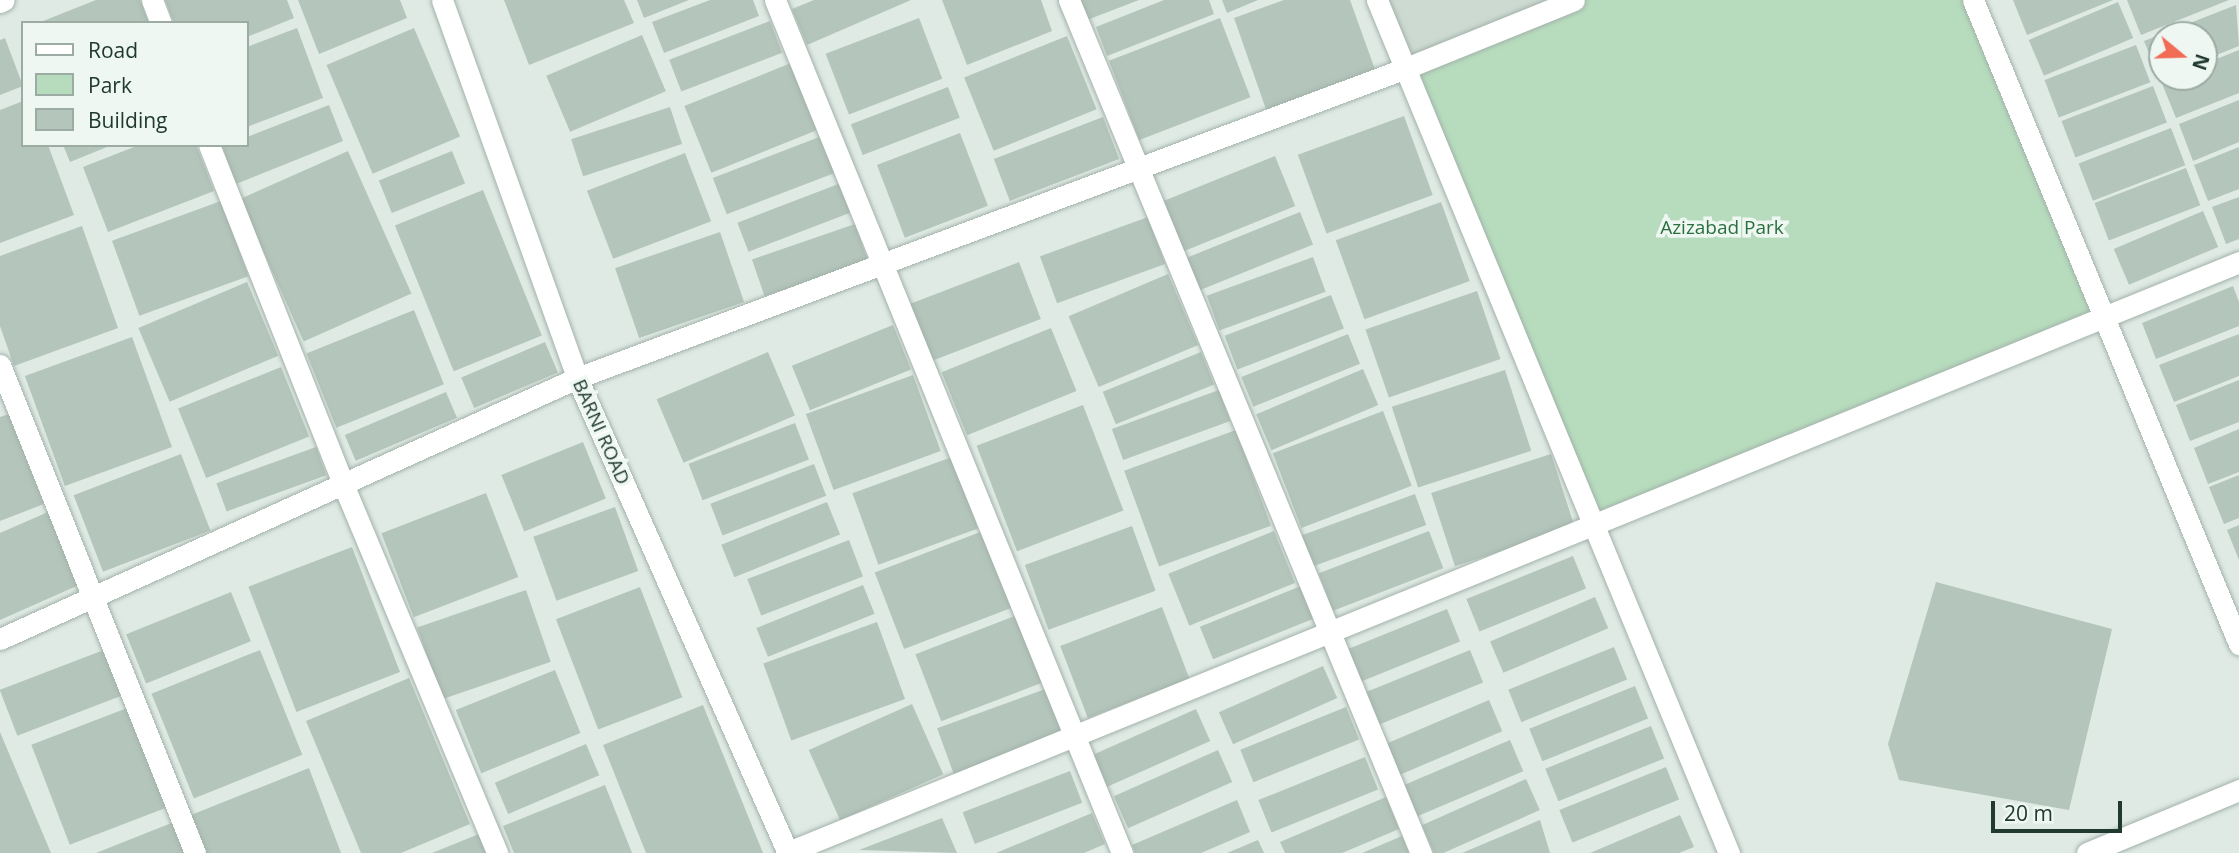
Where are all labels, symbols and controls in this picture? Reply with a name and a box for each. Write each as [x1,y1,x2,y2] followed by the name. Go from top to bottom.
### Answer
[21,21,248,147] legend
[2148,21,2218,91] north arrow
[88,36,138,64] text: Road
[2186,51,2216,74] text: N
[88,71,132,99] text: Park
[88,106,167,134] text: Building
[1660,217,1784,239] park label: Azizabad Park
[568,376,634,488] street label: BARNI ROAD
[1994,786,2125,830] scale bar
[2004,799,2053,827] text: 20 m

